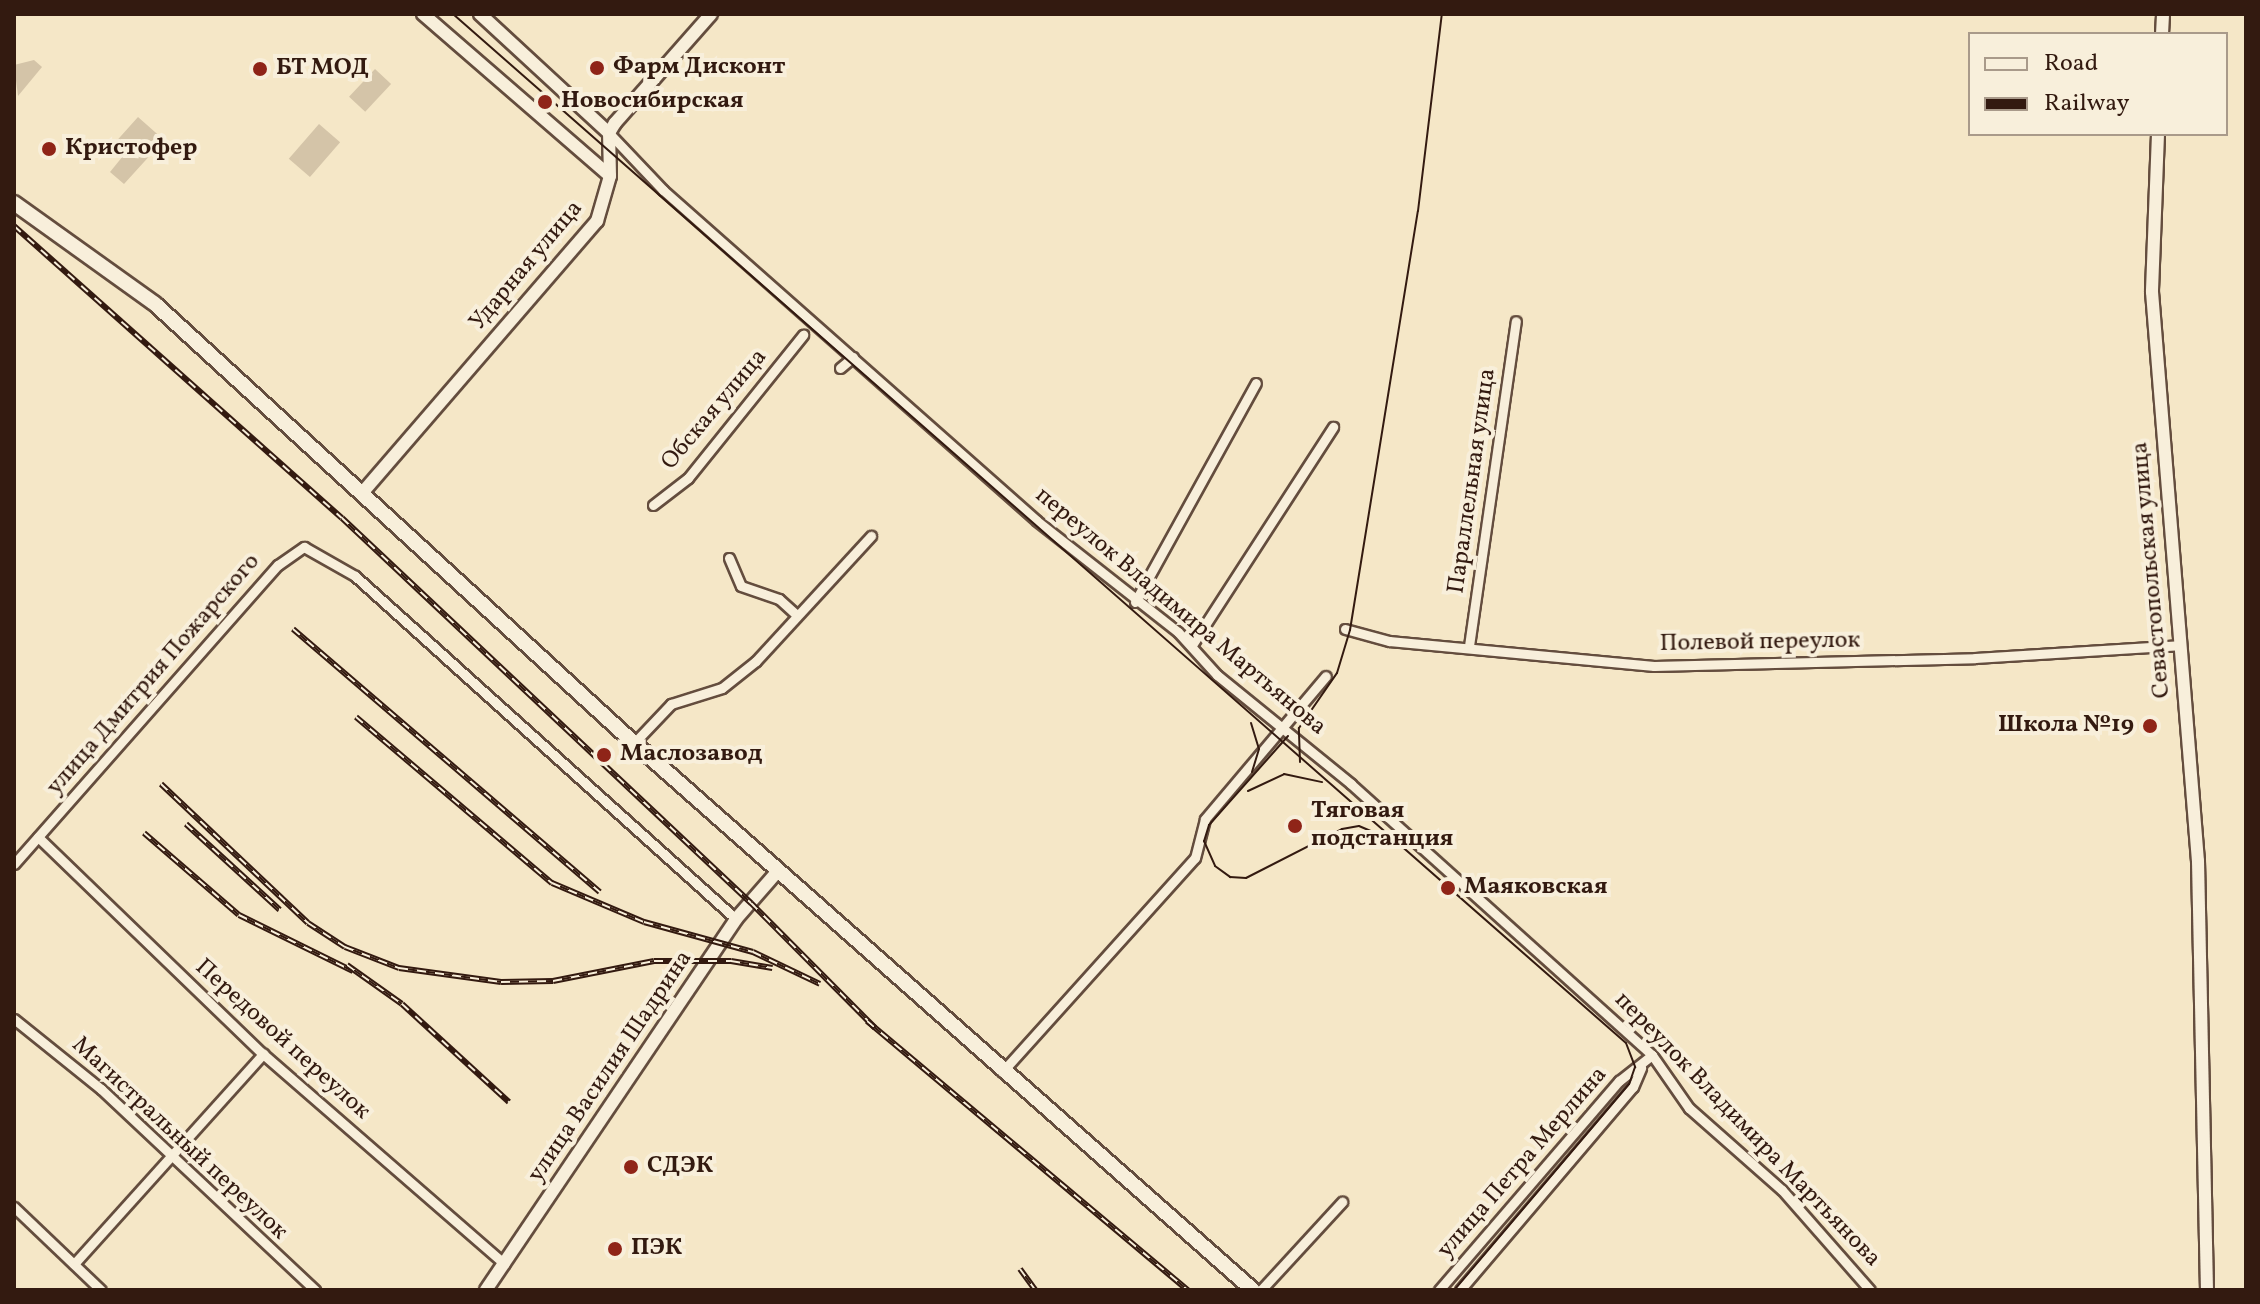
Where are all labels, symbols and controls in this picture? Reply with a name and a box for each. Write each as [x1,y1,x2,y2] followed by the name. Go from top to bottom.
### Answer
[1968,32,2228,136] legend
[2044,47,2098,81] text: Road
[613,54,785,82] place label: Фарм Дисконт
[276,55,370,83] place label: БТ МОД
[588,59,606,77] marker: Фарм Дисконт
[251,60,269,78] marker: БТ МОД
[2044,87,2130,121] text: Railway
[561,88,744,116] place label: Новосибирская
[536,93,554,111] marker: Новосибирская
[65,135,197,163] place label: Кристофер
[40,140,58,158] marker: Кристофер
[464,195,590,337] street label: Ударная улица
[656,343,774,477] street label: Обская улица
[1443,366,1503,596] street label: Параллельная улица
[2126,440,2178,700] street label: Севастопольская улица
[1029,482,1331,742] street label: переулок Владимира Мартьянова
[41,548,267,802] street label: улица Дмитрия Пожарского
[1659,627,1861,659] street label: Полевой переулок
[1998,712,2134,740] place label: Школа №19
[2141,717,2159,735] marker: Школа №19
[620,741,762,769] place label: Маслозавод
[595,746,613,764] marker: Маслозавод
[1311,798,1454,854] place label: Тяговая подстанция
[1286,817,1304,835] marker: Тяговая подстанция
[1464,874,1608,902] place label: Маяковская
[1439,879,1457,897] marker: Маяковская
[523,946,699,1188] street label: улица Василия Шадрина
[188,954,376,1126] street label: Передовой переулок
[1608,987,1886,1273] street label: переулок Владимира Мартьянова
[65,1031,293,1247] street label: Магистральный переулок
[1432,1061,1614,1265] street label: улица Петра Мерлина
[647,1153,713,1181] place label: СДЭК
[622,1158,640,1176] marker: СДЭК
[631,1235,682,1263] place label: ПЭК
[606,1240,624,1258] marker: ПЭК

